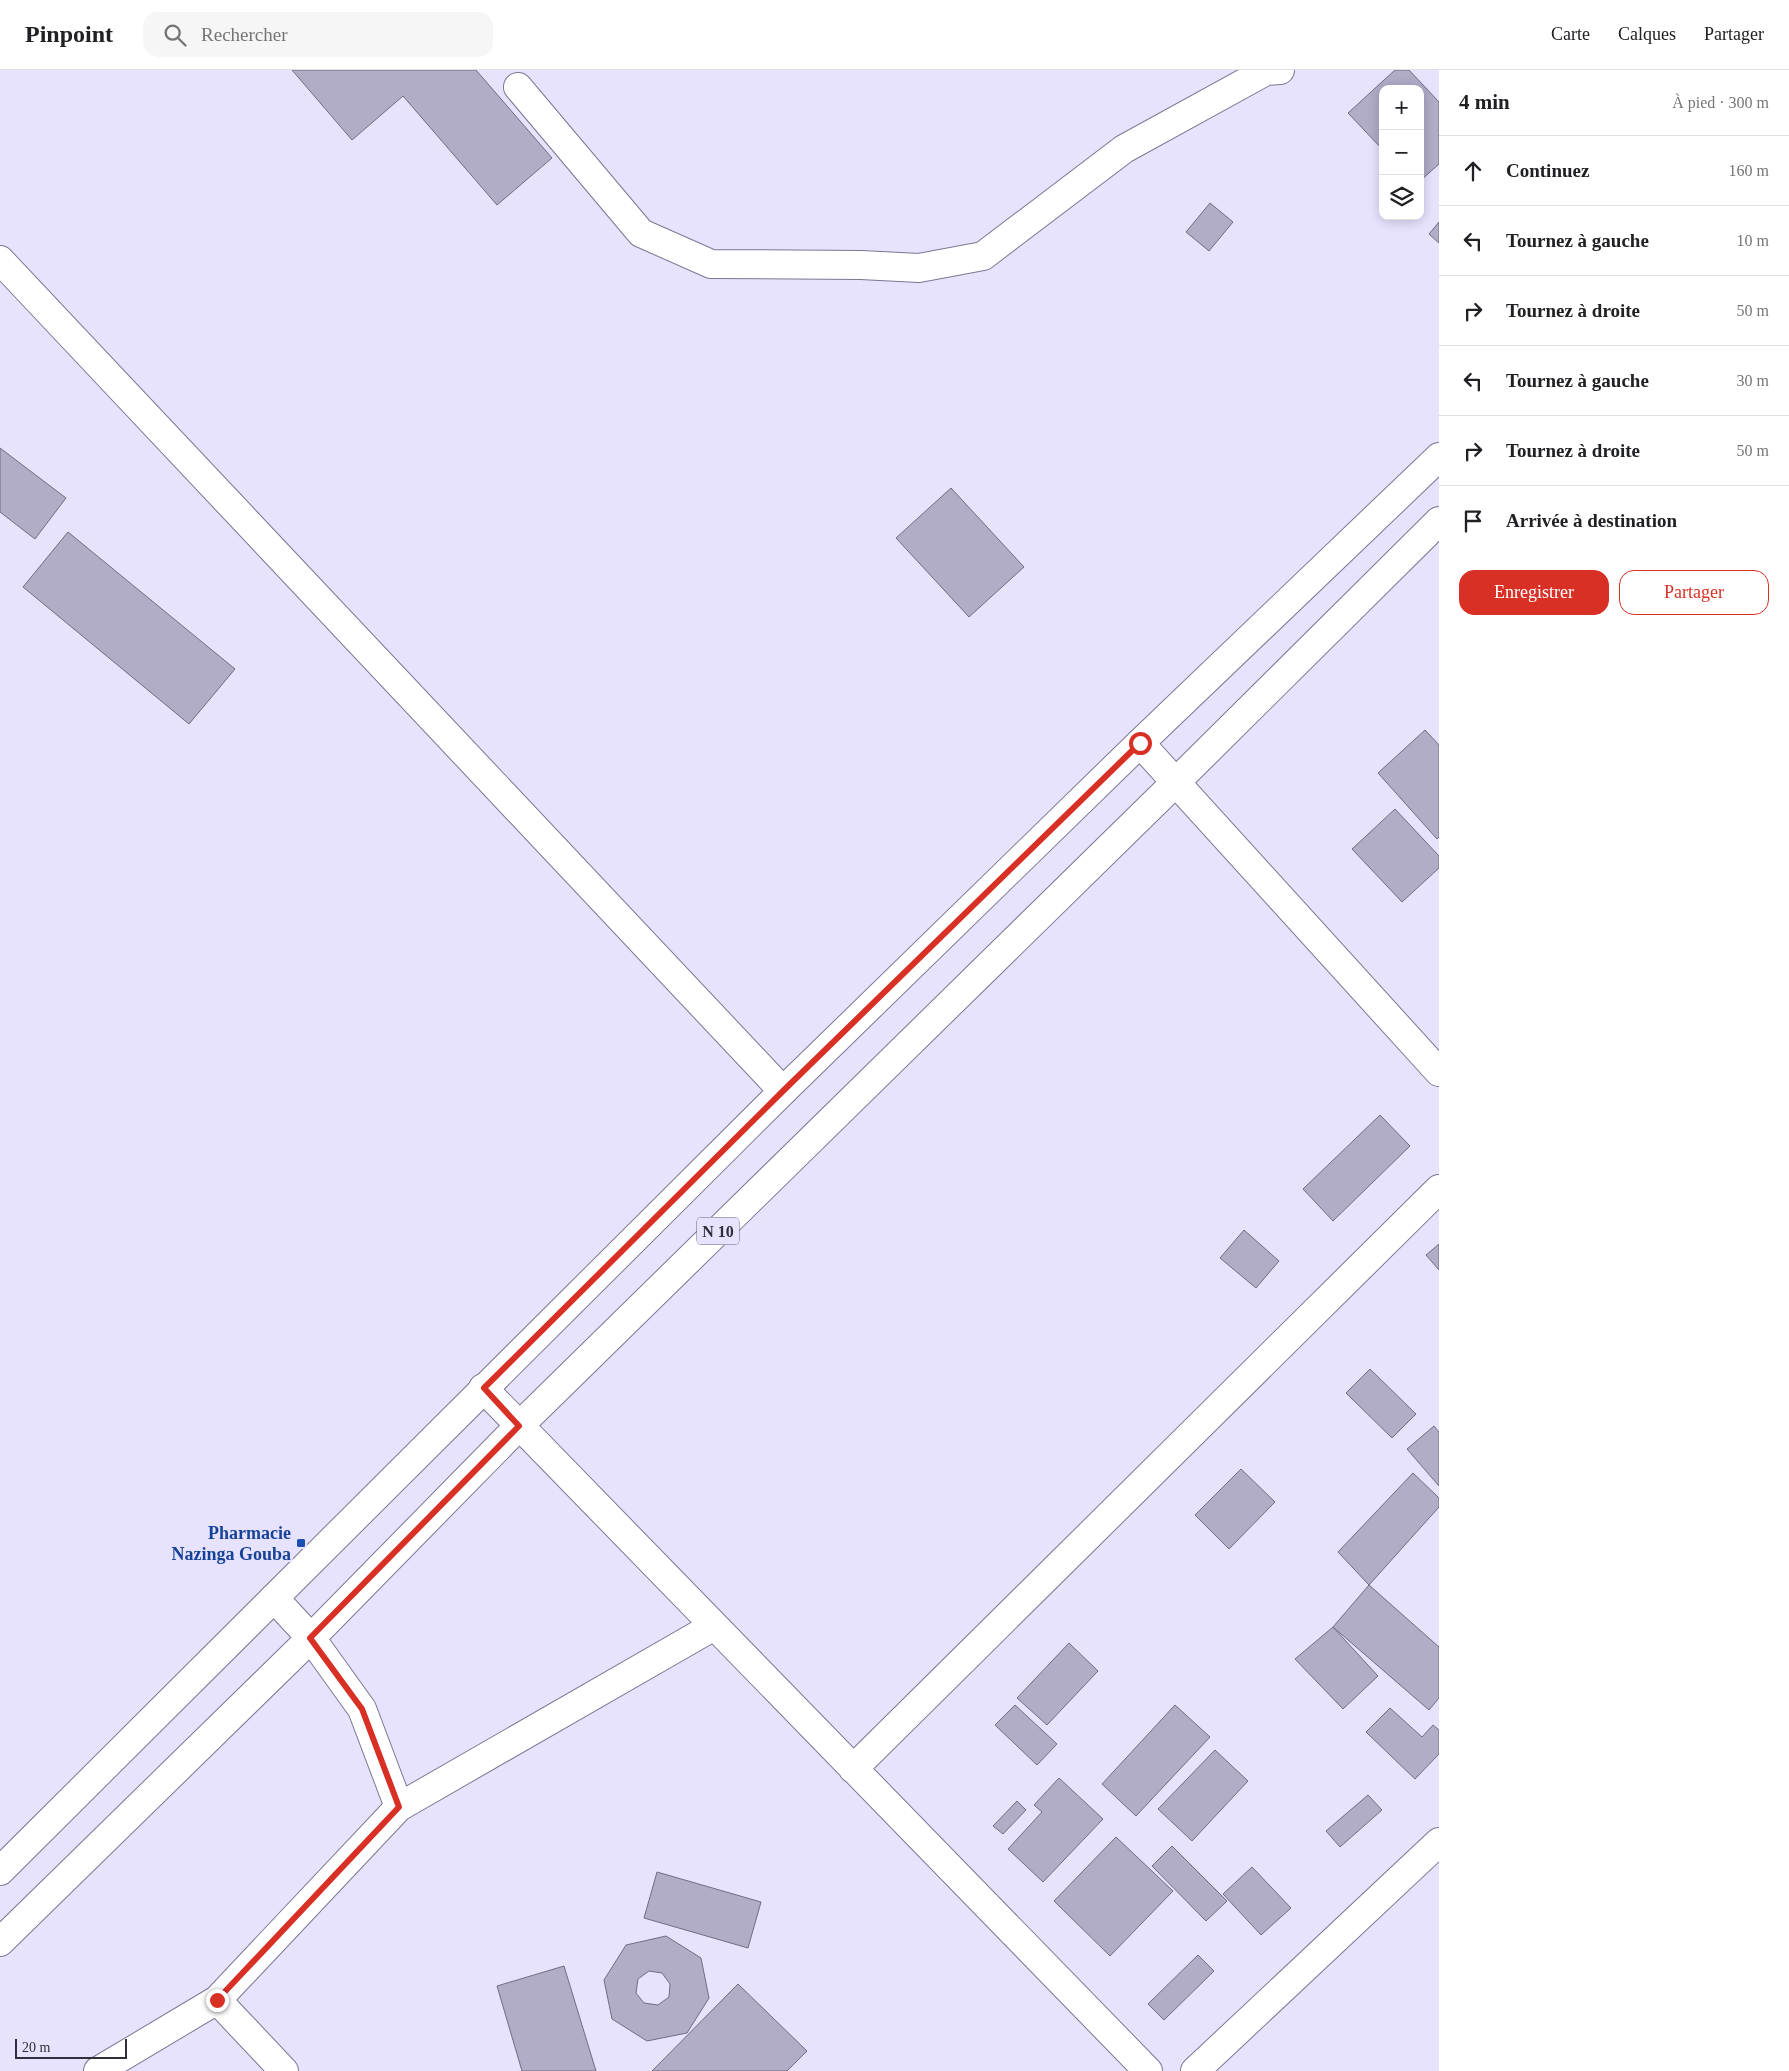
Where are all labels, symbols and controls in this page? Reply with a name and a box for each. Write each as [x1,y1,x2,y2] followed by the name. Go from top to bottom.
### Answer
[143,12,493,57] search box
[25,21,113,47] text: Pinpoint
[161,21,189,49] icon: search
[201,24,288,45] text: Rechercher
[1551,24,1590,44] text: Carte
[1618,24,1676,44] text: Calques
[1704,24,1764,44] text: Partager
[1379,85,1424,220] map controls
[1379,85,1424,130] button: +
[1459,90,1510,114] text: 4 min
[1672,94,1769,111] text: À pied · 300 m
[1379,130,1424,175] button: −
[1459,157,1487,185] icon: ahead
[1506,160,1589,181] text: Continuez
[1729,162,1769,179] text: 160 m
[1379,175,1424,220] button: layers
[1459,227,1487,255] icon: left
[1506,230,1649,251] text: Tournez à gauche
[1737,232,1769,249] text: 10 m
[1459,297,1487,325] icon: right
[1506,300,1640,321] text: Tournez à droite
[1737,302,1769,319] text: 50 m
[1459,367,1487,395] icon: left
[1506,370,1649,391] text: Tournez à gauche
[1737,372,1769,389] text: 30 m
[1459,437,1487,465] icon: right
[1506,440,1640,461] text: Tournez à droite
[1737,442,1769,459] text: 50 m
[1459,507,1487,535] icon: arrive
[1506,510,1677,531] text: Arrivée à destination
[1459,570,1609,615] button: Enregistrer
[1619,570,1769,615] button: Partager
[1129,732,1152,755] route start
[697,1218,739,1244] road number: N 10
[171,1523,291,1564] place label: Pharmacie Nazinga Gouba
[295,1537,307,1549] marker: Pharmacie Nazinga Gouba
[206,1989,229,2012] route end
[15,2036,128,2059] scale bar
[22,2040,50,2055] text: 20 m

